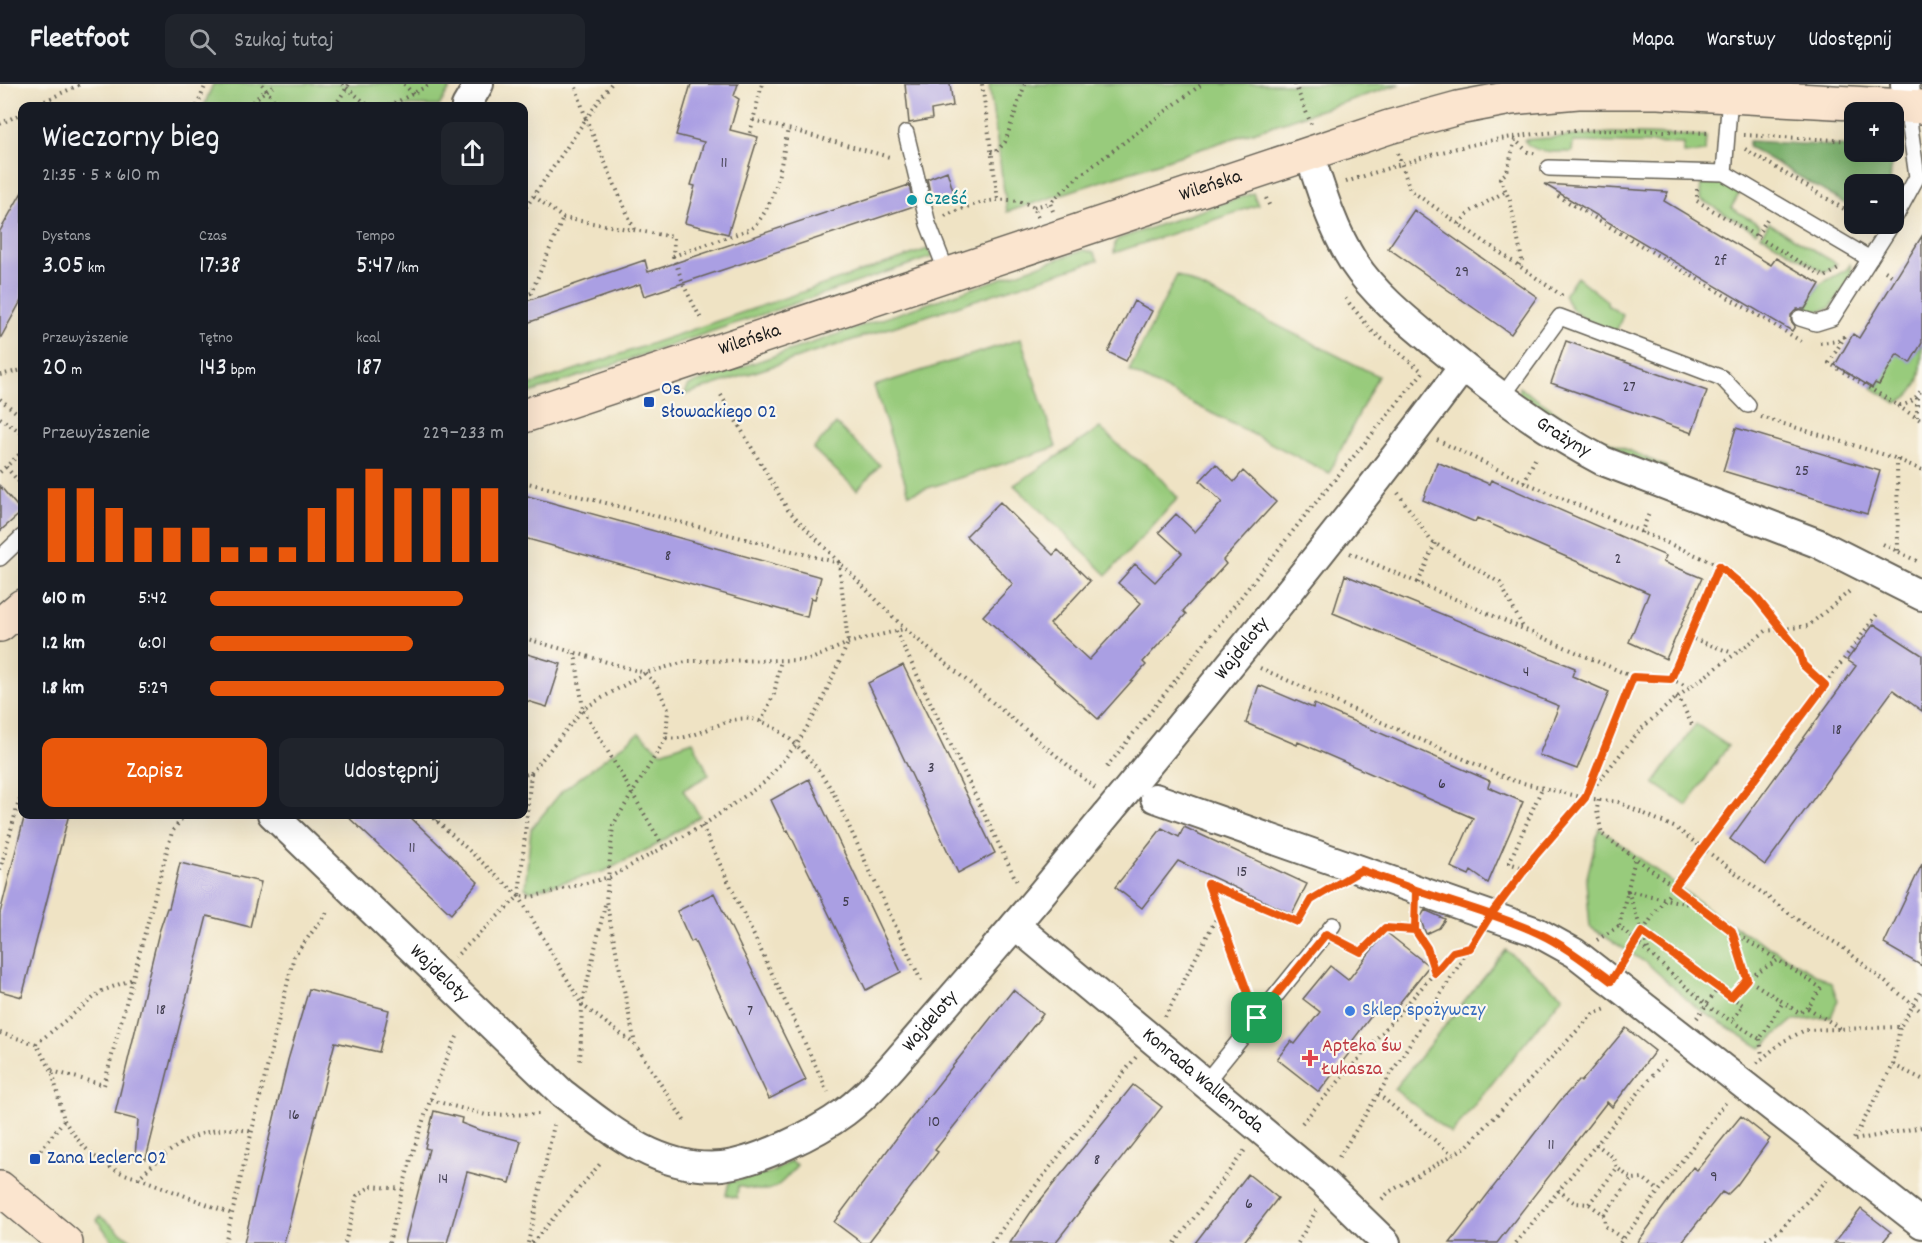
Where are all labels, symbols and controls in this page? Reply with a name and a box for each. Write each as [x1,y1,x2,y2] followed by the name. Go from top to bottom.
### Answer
[165,14,585,68] search box
[30,21,129,61] text: Fleetfoot
[186,25,219,58] icon: search
[234,26,334,57] text: Szukaj tutaj
[1632,26,1674,56] text: Mapa
[1707,26,1775,56] text: Warstwy
[1808,26,1892,56] text: Udostępnij
[1844,102,1904,234] map controls
[1844,102,1904,162] button: +
[42,116,220,163] text: Wieczorny bieg
[441,122,504,185] button: share
[720,152,728,175] house number: 11
[42,162,160,190] text: 21:35 · 5 × 610 m
[1176,163,1246,210] street label: Wileńska
[1844,174,1904,234] button: −
[924,186,967,214] place label: Cześć
[905,193,919,207] marker: Cześć
[42,225,91,248] text: Dystans
[199,225,227,248] text: Czas
[356,225,395,248] text: Tempo
[42,248,84,285] text: 3.05
[199,248,241,285] text: 17:38
[356,248,393,285] text: 5:47
[1714,250,1727,273] house number: 2f
[84,257,105,280] text: km
[393,257,419,280] text: /km
[1455,261,1469,284] house number: 29
[715,317,785,364] street label: Wileńska
[42,327,128,350] text: Przewyższenie
[199,327,233,350] text: Tętno
[356,327,380,350] text: kcal
[42,350,68,387] text: 20
[199,350,227,387] text: 143
[356,350,382,387] text: 187
[68,359,82,382] text: m
[227,359,256,382] text: bpm
[661,376,777,427] place label: Os. Słowackiego 02
[1622,376,1636,399] house number: 27
[642,395,656,409] marker: Os. Słowackiego 02
[1530,410,1596,466] street label: Grażyny
[42,420,150,448] text: Przewyższenie
[423,420,504,448] text: 229–233 m
[1795,460,1809,483] house number: 25
[665,545,671,568] house number: 8
[1615,548,1622,571] house number: 2
[42,585,85,613] text: 610 m
[138,585,168,613] text: 5:42
[1209,611,1277,686] street label: Wajdeloty
[42,630,85,658] text: 1.2 km
[138,630,166,658] text: 6:01
[1523,661,1529,684] house number: 4
[42,675,84,703] text: 1.8 km
[138,675,168,703] text: 5:29
[1832,719,1842,742] house number: 18
[42,738,267,807] button: Zapisz
[279,738,504,807] button: Udostępnij
[927,757,935,780] house number: 3
[1438,773,1446,796] house number: 6
[408,837,416,860] house number: 11
[1237,861,1247,884] house number: 15
[842,891,850,914] house number: 5
[402,939,475,1010] street label: Wajdeloty
[896,984,966,1059] street label: Wajdeloty
[1231,992,1282,1043] pin
[1362,997,1486,1025] place label: Sklep spożywczy
[156,999,166,1022] house number: 18
[747,1000,753,1023] house number: 7
[1240,1001,1273,1034] icon: arrive
[1343,1004,1357,1018] marker: Sklep spożywczy
[1135,1022,1270,1141] street label: Konrada Wallenroda
[1321,1033,1402,1084] place label: Apteka św Łukasza
[1303,1051,1317,1065] marker: Apteka św Łukasza
[288,1104,300,1127] house number: 16
[928,1111,940,1134] house number: 10
[1547,1134,1555,1157] house number: 11
[47,1145,167,1173] place label: Zana Leclerc 02
[1094,1149,1100,1172] house number: 8
[28,1152,42,1166] marker: Zana Leclerc 02
[1710,1166,1718,1189] house number: 9
[438,1168,448,1191] house number: 14
[1245,1193,1253,1216] house number: 6

